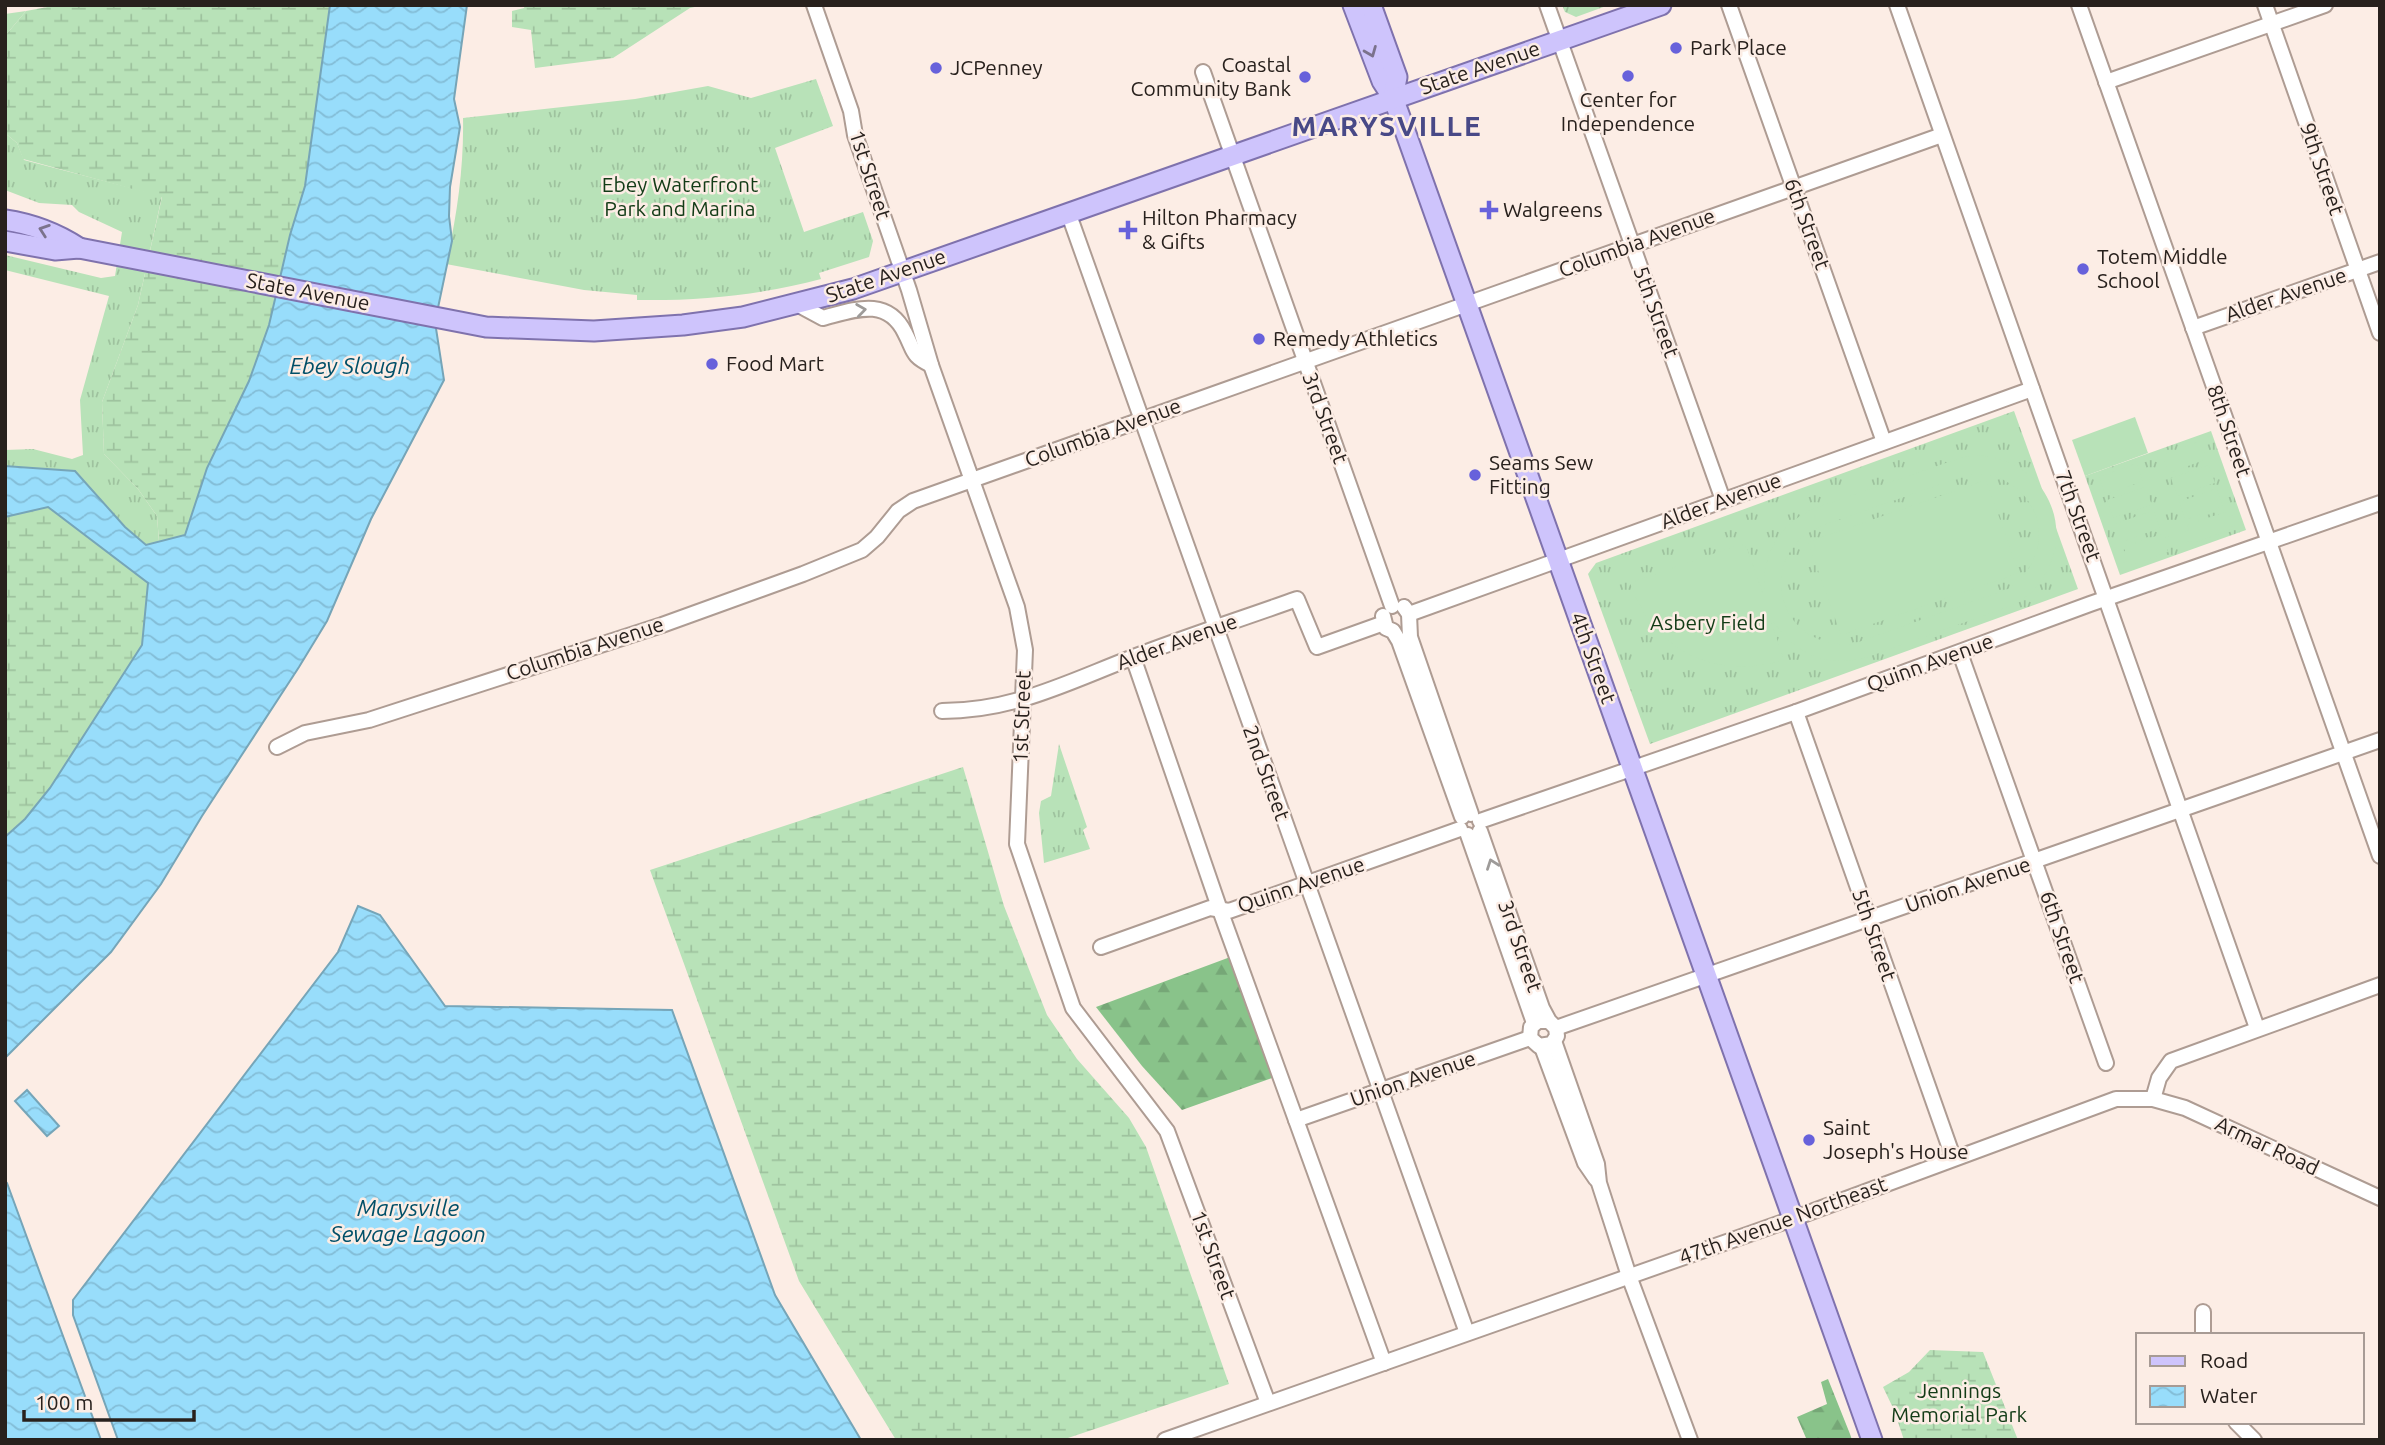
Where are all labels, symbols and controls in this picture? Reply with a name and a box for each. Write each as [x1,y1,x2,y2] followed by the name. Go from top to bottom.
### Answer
[1416,35,1543,99] street label: State Avenue
[1690,35,1787,59] place label: Park Place
[1668,40,1684,56] marker: Park Place
[1362,46,1376,58] one-way arrow
[1131,52,1291,100] place label: Coastal Community Bank
[950,55,1043,79] place label: JCPenney
[928,60,944,76] marker: JCPenney
[1620,68,1636,84] marker: Center for Independence
[1297,69,1313,85] marker: Coastal Community Bank
[1561,87,1695,135] place label: Center for Independence
[1291,110,1483,141] district label: MARYSVILLE
[2296,120,2350,218] street label: 9th Street
[845,127,897,222] street label: 1st Street
[602,172,758,220] park label: Ebey Waterfront Park and Marina
[1780,175,1836,273] street label: 6th Street
[1503,197,1603,221] place label: Walgreens
[1481,202,1497,218] marker: Walgreens
[1555,203,1718,281] street label: Columbia Avenue
[1142,205,1297,253] place label: Hilton Pharmacy & Gifts
[1120,222,1136,238] marker: Hilton Pharmacy & Gifts
[38,224,50,238] one-way arrow
[822,243,949,307] street label: State Avenue
[2097,244,2228,292] place label: Totem Middle School
[2075,261,2091,277] marker: Totem Middle School
[2222,262,2349,326] street label: Alder Avenue
[1629,263,1685,361] street label: 5th Street
[244,267,372,315] street label: State Avenue
[855,303,867,318] one-way arrow
[1273,326,1438,350] place label: Remedy Athletics
[1251,331,1267,347] marker: Remedy Athletics
[726,351,824,375] place label: Food Mart
[290,353,410,378] water label: Ebey Slough
[704,356,720,372] marker: Food Mart
[1298,369,1354,467] street label: 3rd Street
[2203,382,2257,480] street label: 8th Street
[1021,393,1184,471] street label: Columbia Avenue
[1489,450,1593,498] place label: Seams Sew Fitting
[1467,467,1483,483] marker: Seams Sew Fitting
[1657,467,1784,533] street label: Alder Avenue
[2051,467,2107,565] street label: 7th Street
[1113,608,1240,674] street label: Alder Avenue
[1566,609,1622,707] street label: 4th Street
[1650,610,1766,634] park label: Asbery Field
[503,611,667,685] street label: Columbia Avenue
[1863,628,1996,696] street label: Quinn Avenue
[1007,670,1035,764] street label: 1st Street
[1239,722,1295,824] street label: 2nd Street
[1234,851,1367,917] street label: Quinn Avenue
[1902,851,2034,917] street label: Union Avenue
[1486,859,1500,871] one-way arrow
[1848,886,1902,984] street label: 5th Street
[2036,888,2090,986] street label: 6th Street
[1494,897,1548,995] street label: 3rd Street
[1347,1045,1479,1111] street label: Union Avenue
[2212,1111,2323,1180] street label: Armar Road
[1823,1115,1969,1163] place label: Saint Joseph's House
[1801,1132,1817,1148] marker: Saint Joseph's House
[1675,1171,1890,1269] street label: 47th Avenue Northeast
[329,1195,486,1246] water label: Marysville Sewage Lagoon
[1187,1207,1241,1302] street label: 1st Street
[2136,1333,2364,1424] legend
[2200,1348,2248,1372] text: Road
[24,1378,194,1422] scale bar
[1891,1378,2027,1426] park label: Jennings Memorial Park
[2200,1383,2258,1407] text: Water
[35,1390,93,1414] text: 100 m

